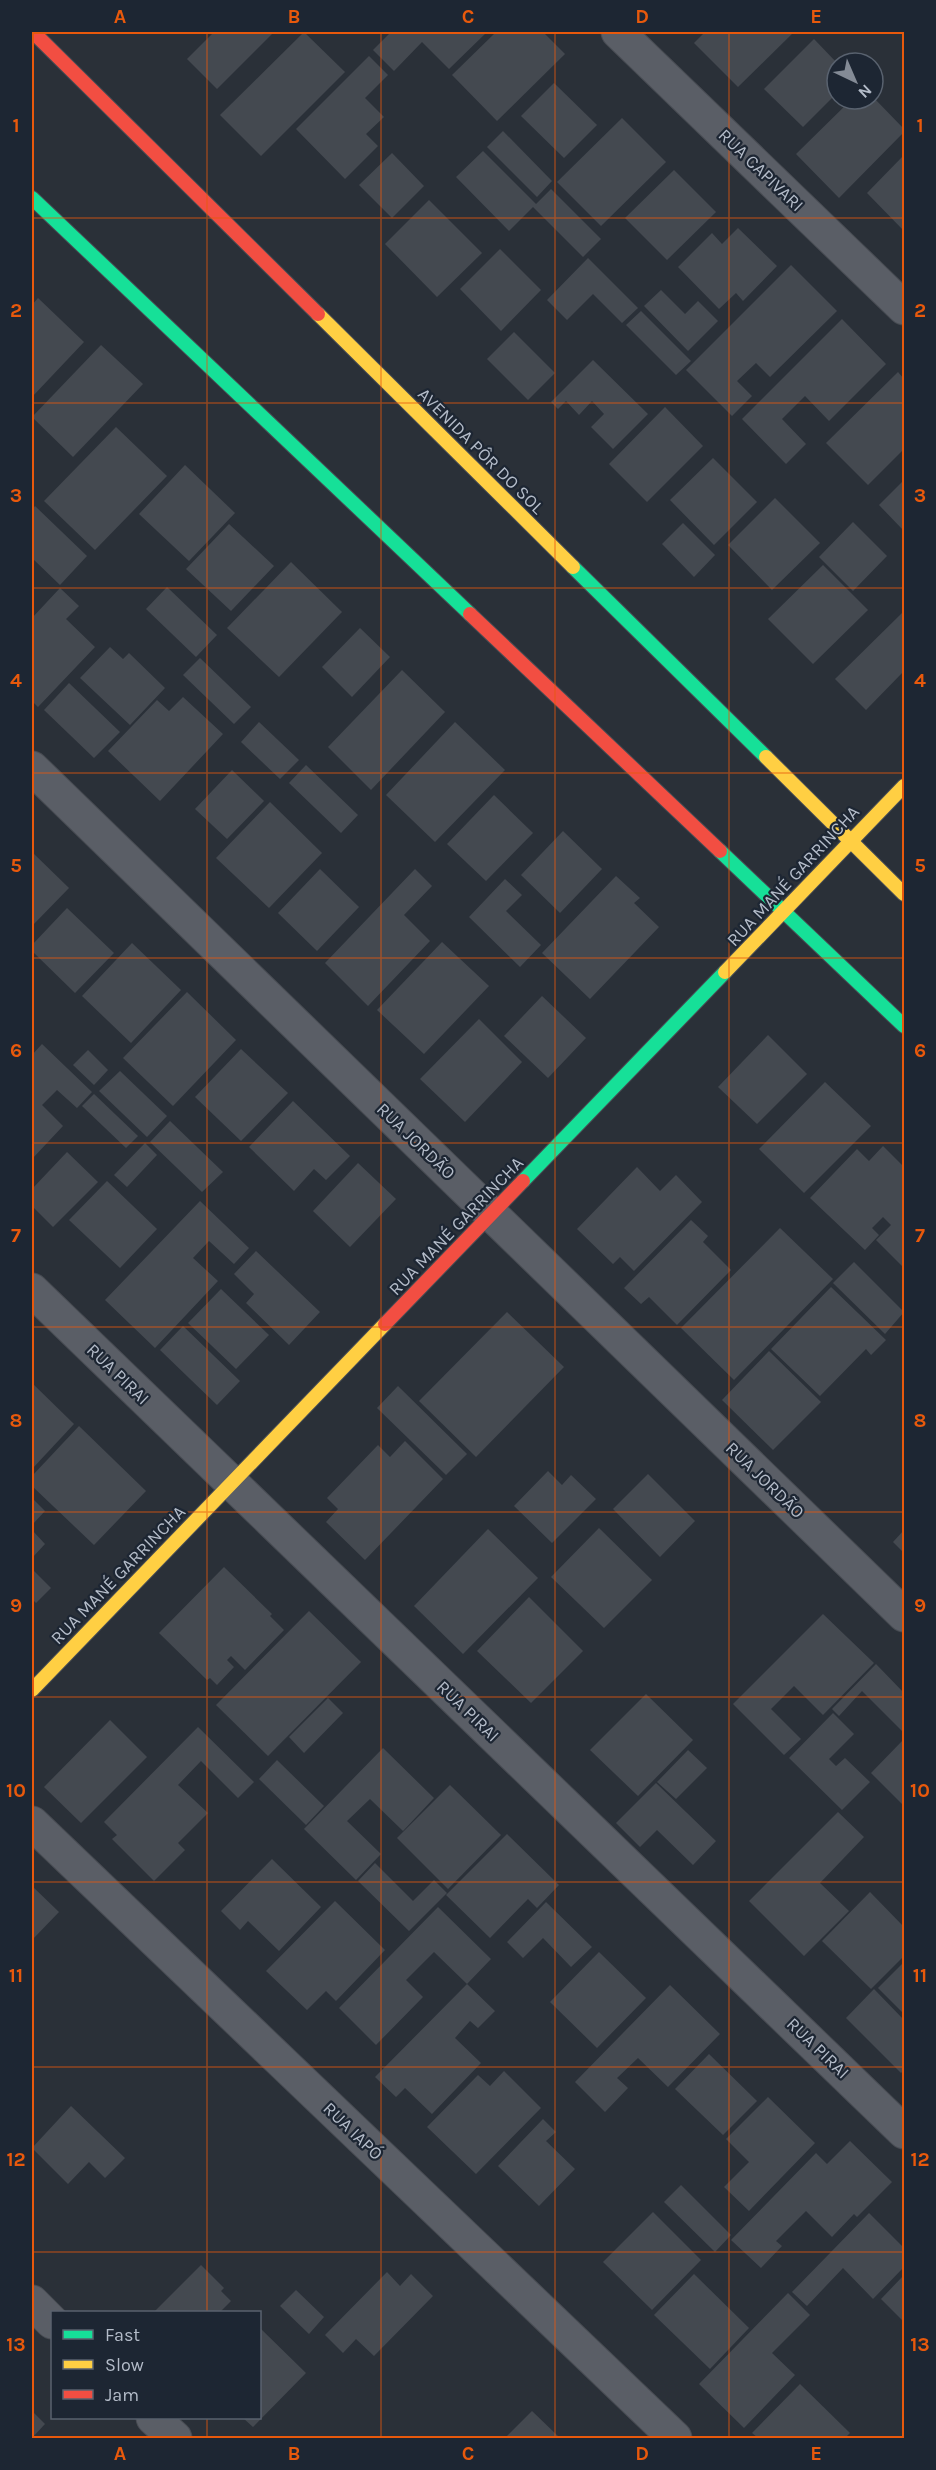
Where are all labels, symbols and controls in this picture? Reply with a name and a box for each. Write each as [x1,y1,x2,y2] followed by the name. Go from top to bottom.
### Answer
[114,5,127,28] text: A
[288,5,300,28] text: B
[462,5,474,28] text: C
[635,5,649,28] text: D
[810,5,822,28] text: E
[825,51,885,111] north arrow
[854,81,876,102] text: N
[12,114,20,137] text: 1
[916,114,924,137] text: 1
[714,124,808,216] street label: RUA CAPIVARI
[10,299,22,322] text: 2
[914,299,926,322] text: 2
[413,383,549,519] street label: AVENIDA PÔR DO SOL
[10,484,22,507] text: 3
[914,484,926,507] text: 3
[10,669,22,692] text: 4
[914,669,926,692] text: 4
[721,800,864,951] street label: RUA MANÉ GARRINCHA
[10,854,22,877] text: 5
[914,854,926,877] text: 5
[10,1039,22,1062] text: 6
[914,1039,926,1062] text: 6
[372,1098,460,1184] street label: RUA JORDÃO
[383,1151,528,1300] street label: RUA MANÉ GARRINCHA
[11,1224,21,1247] text: 7
[915,1224,925,1247] text: 7
[82,1339,154,1409] street label: RUA PIRAI
[10,1409,22,1432] text: 8
[914,1409,926,1432] text: 8
[721,1437,809,1523] street label: RUA JORDÃO
[45,1500,190,1649] street label: RUA MANÉ GARRINCHA
[10,1594,22,1617] text: 9
[914,1594,926,1617] text: 9
[432,1676,504,1746] street label: RUA PIRAI
[6,1779,26,1802] text: 10
[910,1779,930,1802] text: 10
[9,1964,23,1987] text: 11
[913,1964,927,1987] text: 11
[782,2013,854,2083] street label: RUA PIRAI
[319,2097,388,2165] street label: RUA IAPÓ
[6,2148,26,2171] text: 12
[910,2148,930,2171] text: 12
[51,2311,261,2419] legend
[105,2324,140,2346] text: Fast
[6,2333,26,2356] text: 13
[910,2333,930,2356] text: 13
[105,2354,144,2376] text: Slow
[105,2384,139,2406] text: Jam
[114,2442,127,2465] text: A
[288,2442,300,2465] text: B
[462,2442,474,2465] text: C
[635,2442,649,2465] text: D
[810,2442,822,2465] text: E

